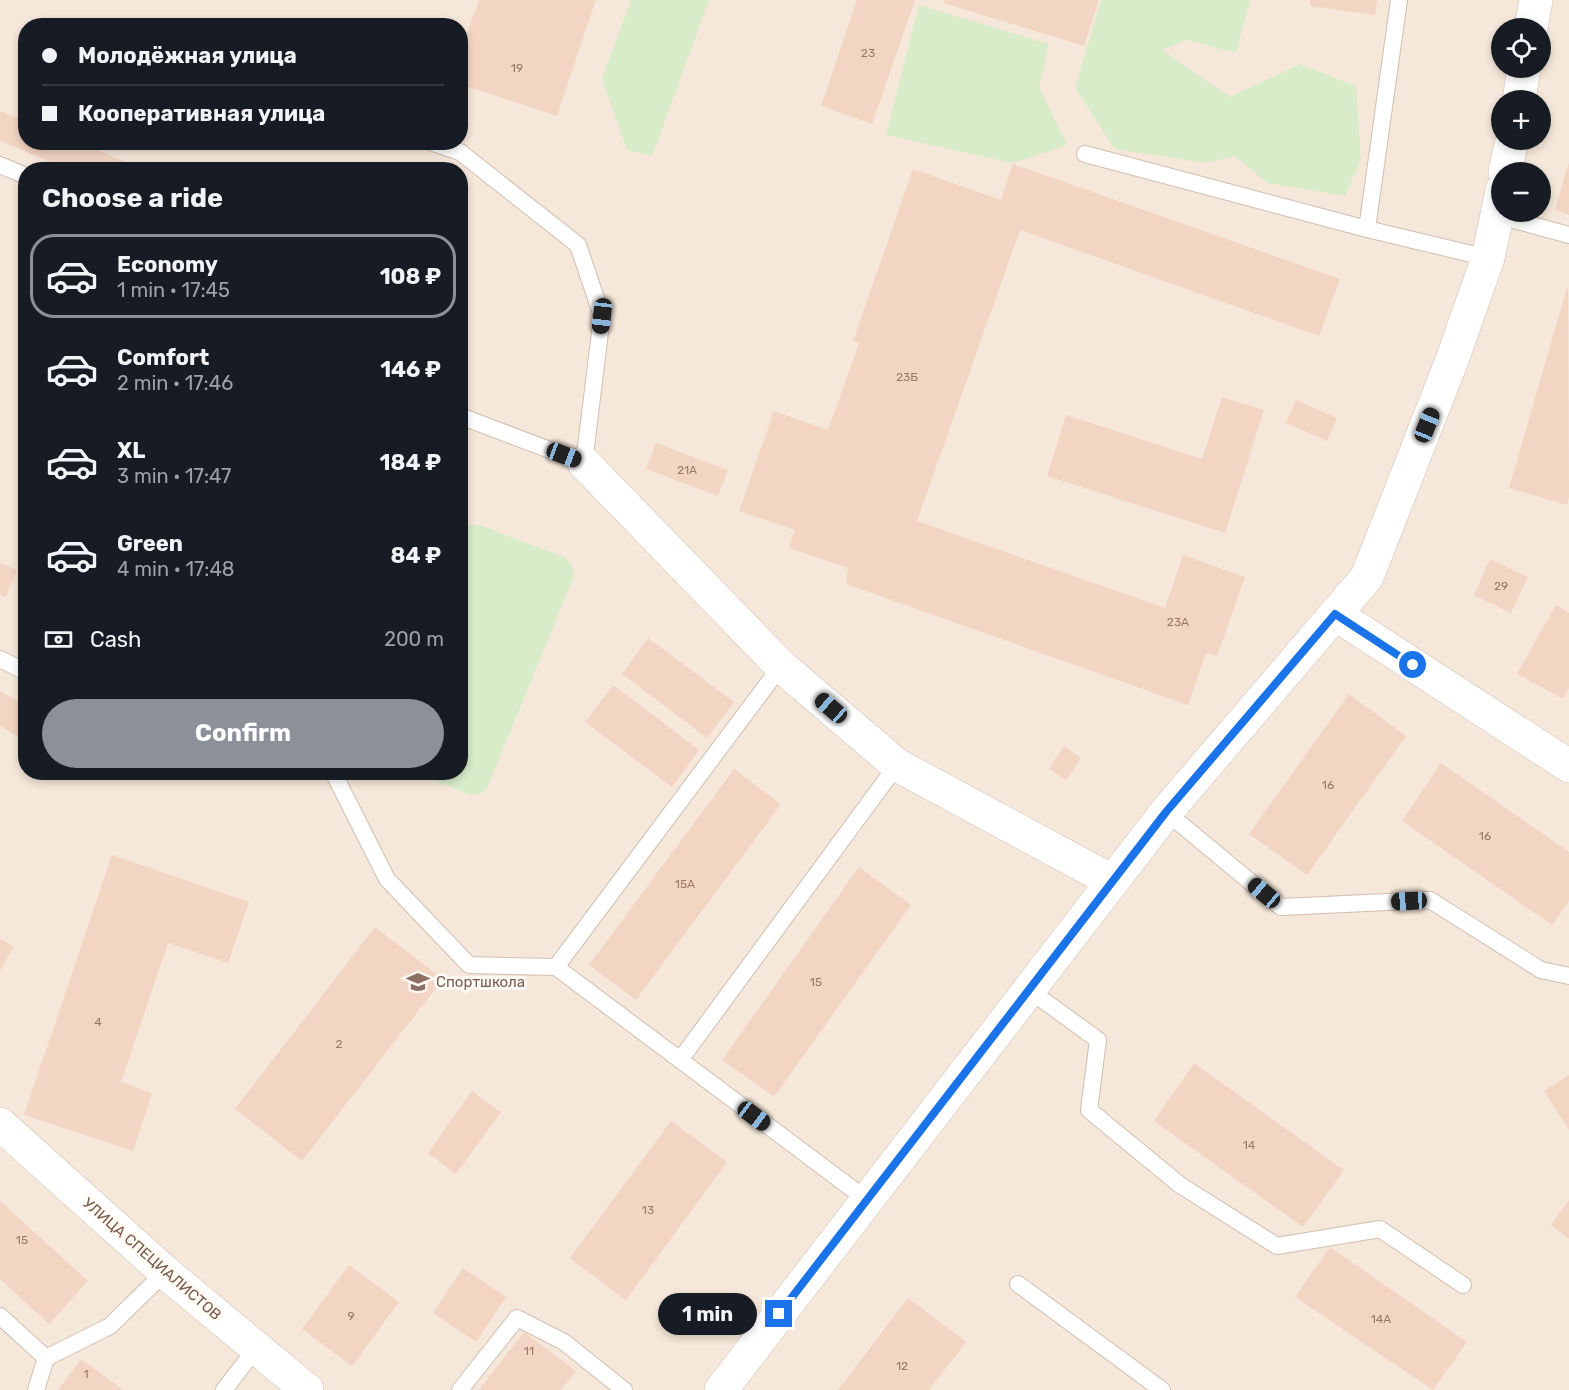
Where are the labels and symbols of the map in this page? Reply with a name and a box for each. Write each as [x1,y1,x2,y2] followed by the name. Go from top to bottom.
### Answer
[861,46,875,60] house number: 23
[511,61,523,75] house number: 19
[591,297,613,335] car
[896,370,918,384] house number: 23Б
[1412,405,1442,445] car
[544,440,584,470] car
[677,463,697,477] house number: 21А
[1494,579,1508,593] house number: 29
[1167,615,1189,629] house number: 23А
[1399,651,1426,678] route start
[812,689,850,727] car
[1322,778,1334,792] house number: 16
[1479,829,1491,843] house number: 16
[1244,875,1284,911] car
[675,877,695,891] house number: 15А
[1391,891,1427,911] car
[405,969,431,995] school or university icon: Спортшкола
[436,973,525,991] place label: Спортшкола
[810,975,822,989] house number: 15
[94,1015,102,1029] house number: 4
[335,1037,343,1051] house number: 2
[734,1098,774,1134] car
[1243,1138,1256,1152] house number: 14
[79,1194,225,1324] street label: УЛИЦА СПЕЦИАЛИСТОВ
[642,1203,654,1217] house number: 13
[16,1233,28,1247] house number: 15
[659,1293,758,1335] callout: 1 min
[765,1300,792,1327] route end
[347,1309,355,1323] house number: 9
[1371,1312,1391,1326] house number: 14А
[524,1344,534,1358] house number: 11
[896,1359,908,1373] house number: 12
[83,1367,89,1381] house number: 1

